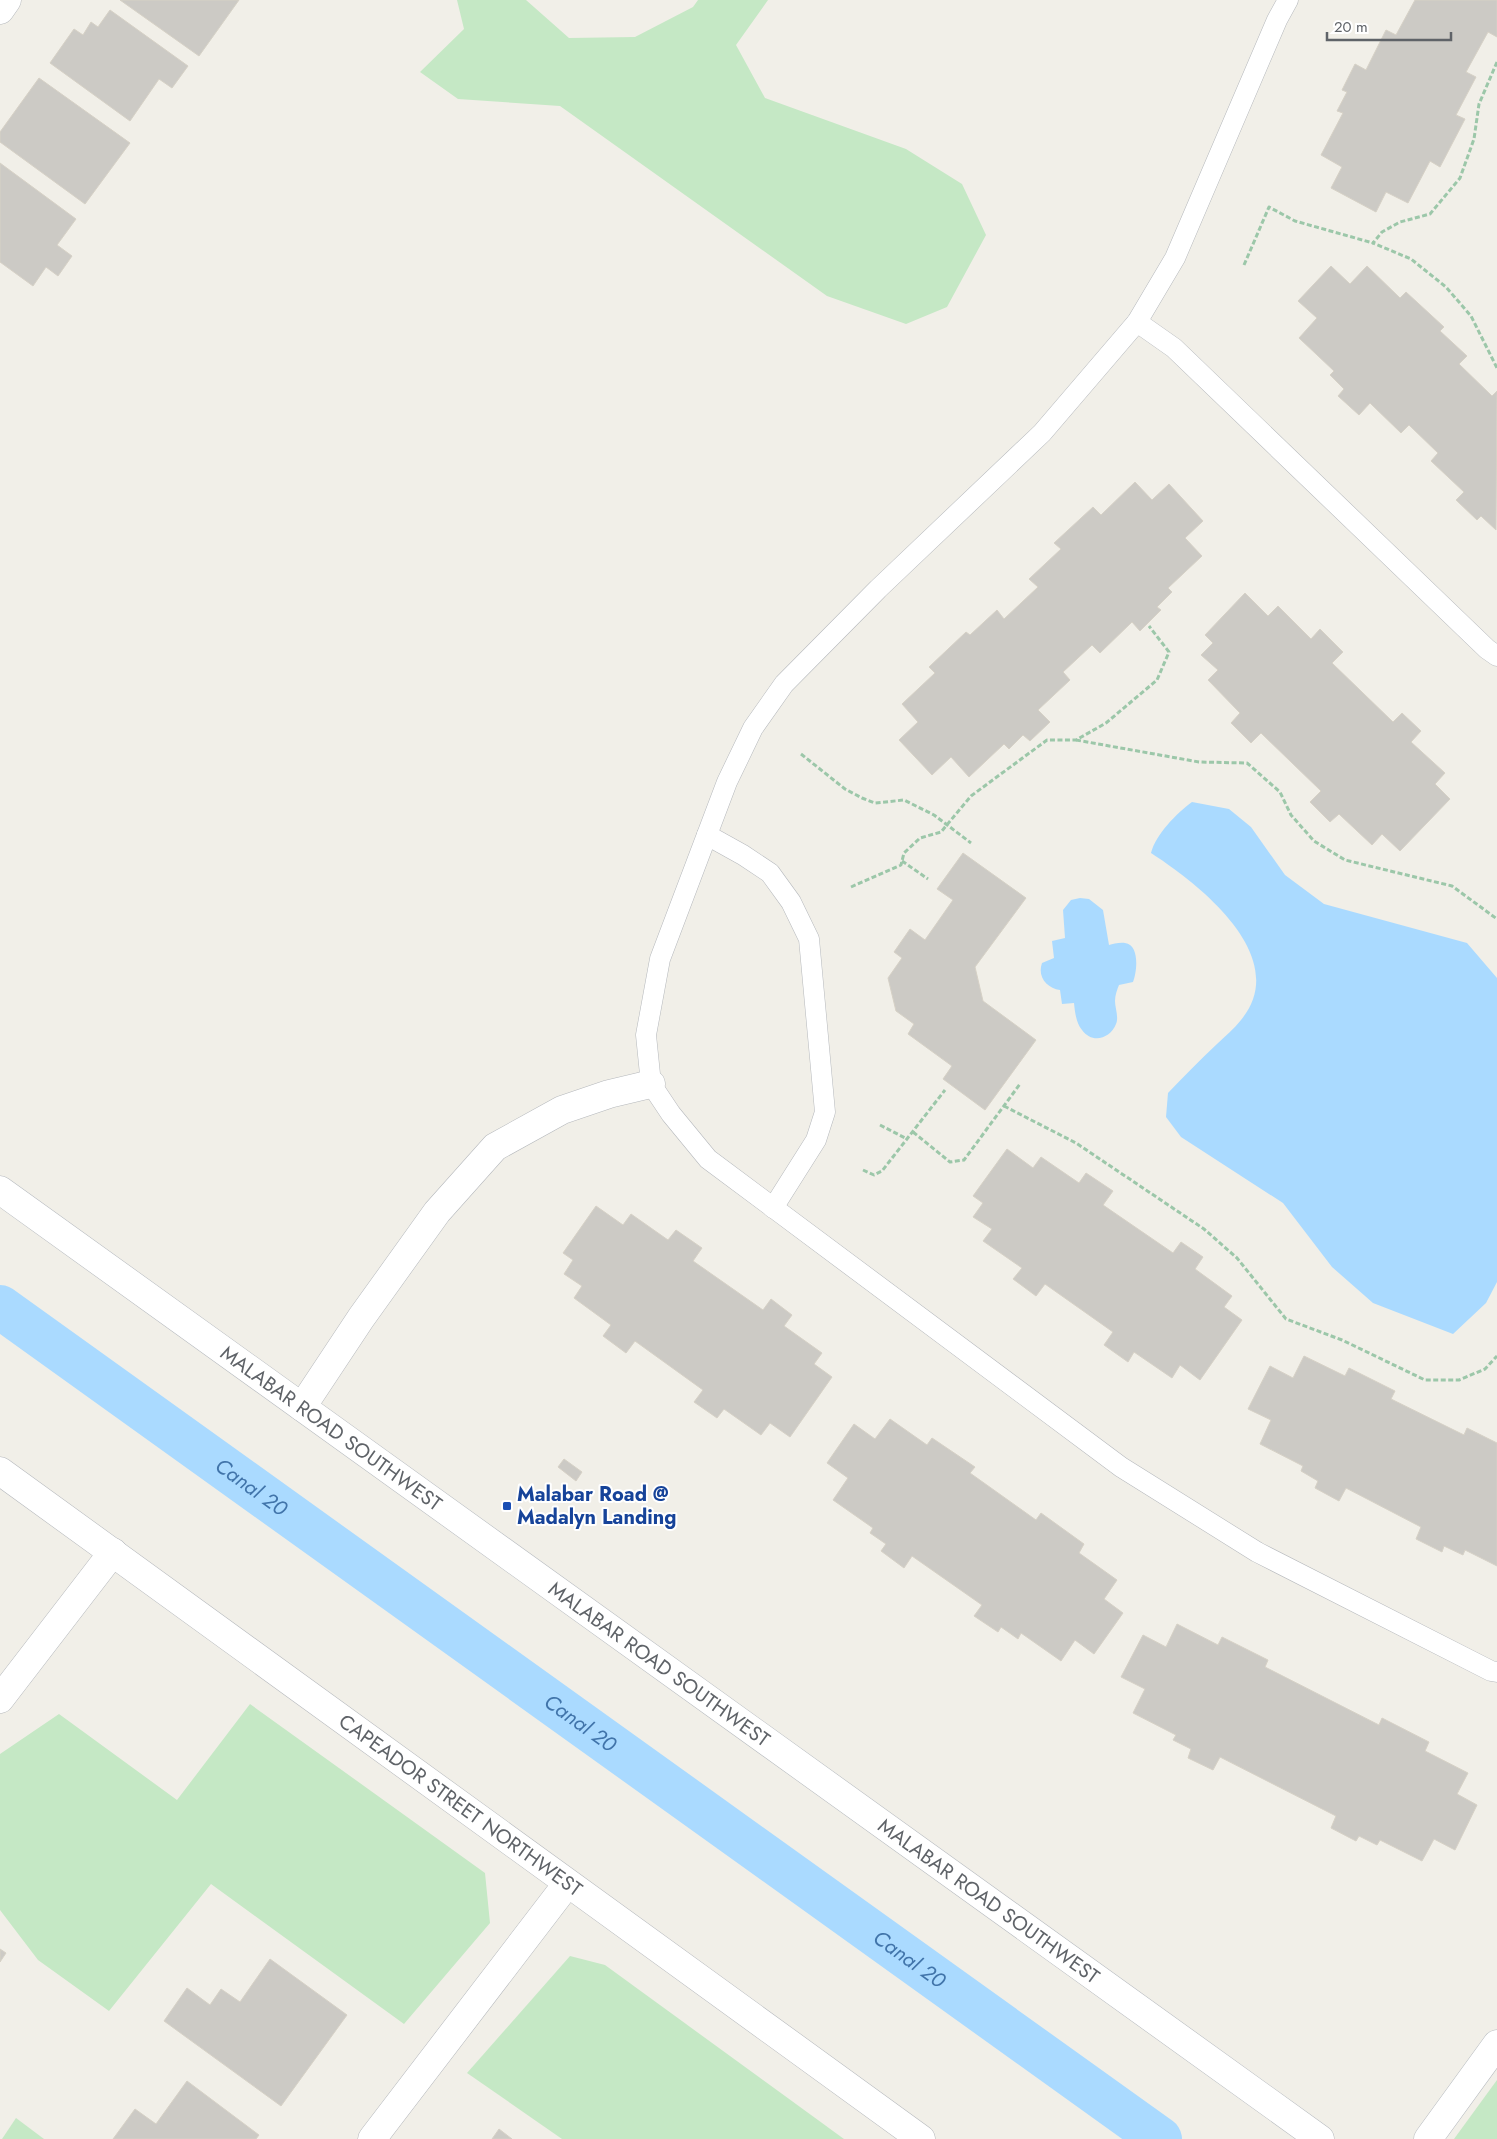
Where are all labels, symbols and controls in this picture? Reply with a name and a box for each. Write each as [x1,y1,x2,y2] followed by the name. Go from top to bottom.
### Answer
[1327,10,1451,42] scale bar
[1334,16,1368,38] text: 20 m
[215,1339,449,1518] street label: MALABAR ROAD SOUTHWEST
[209,1451,294,1524] water label: Canal 20
[517,1480,676,1532] place label: Malabar Road @ Madalyn Landing
[501,1500,513,1512] marker: Malabar Road @ Madalyn Landing
[543,1574,777,1754] street label: MALABAR ROAD SOUTHWEST
[538,1687,623,1760] water label: Canal 20
[333,1707,589,1904] street label: CAPEADOR STREET NORTHWEST
[872,1811,1106,1991] street label: MALABAR ROAD SOUTHWEST
[867,1923,952,1996] water label: Canal 20

